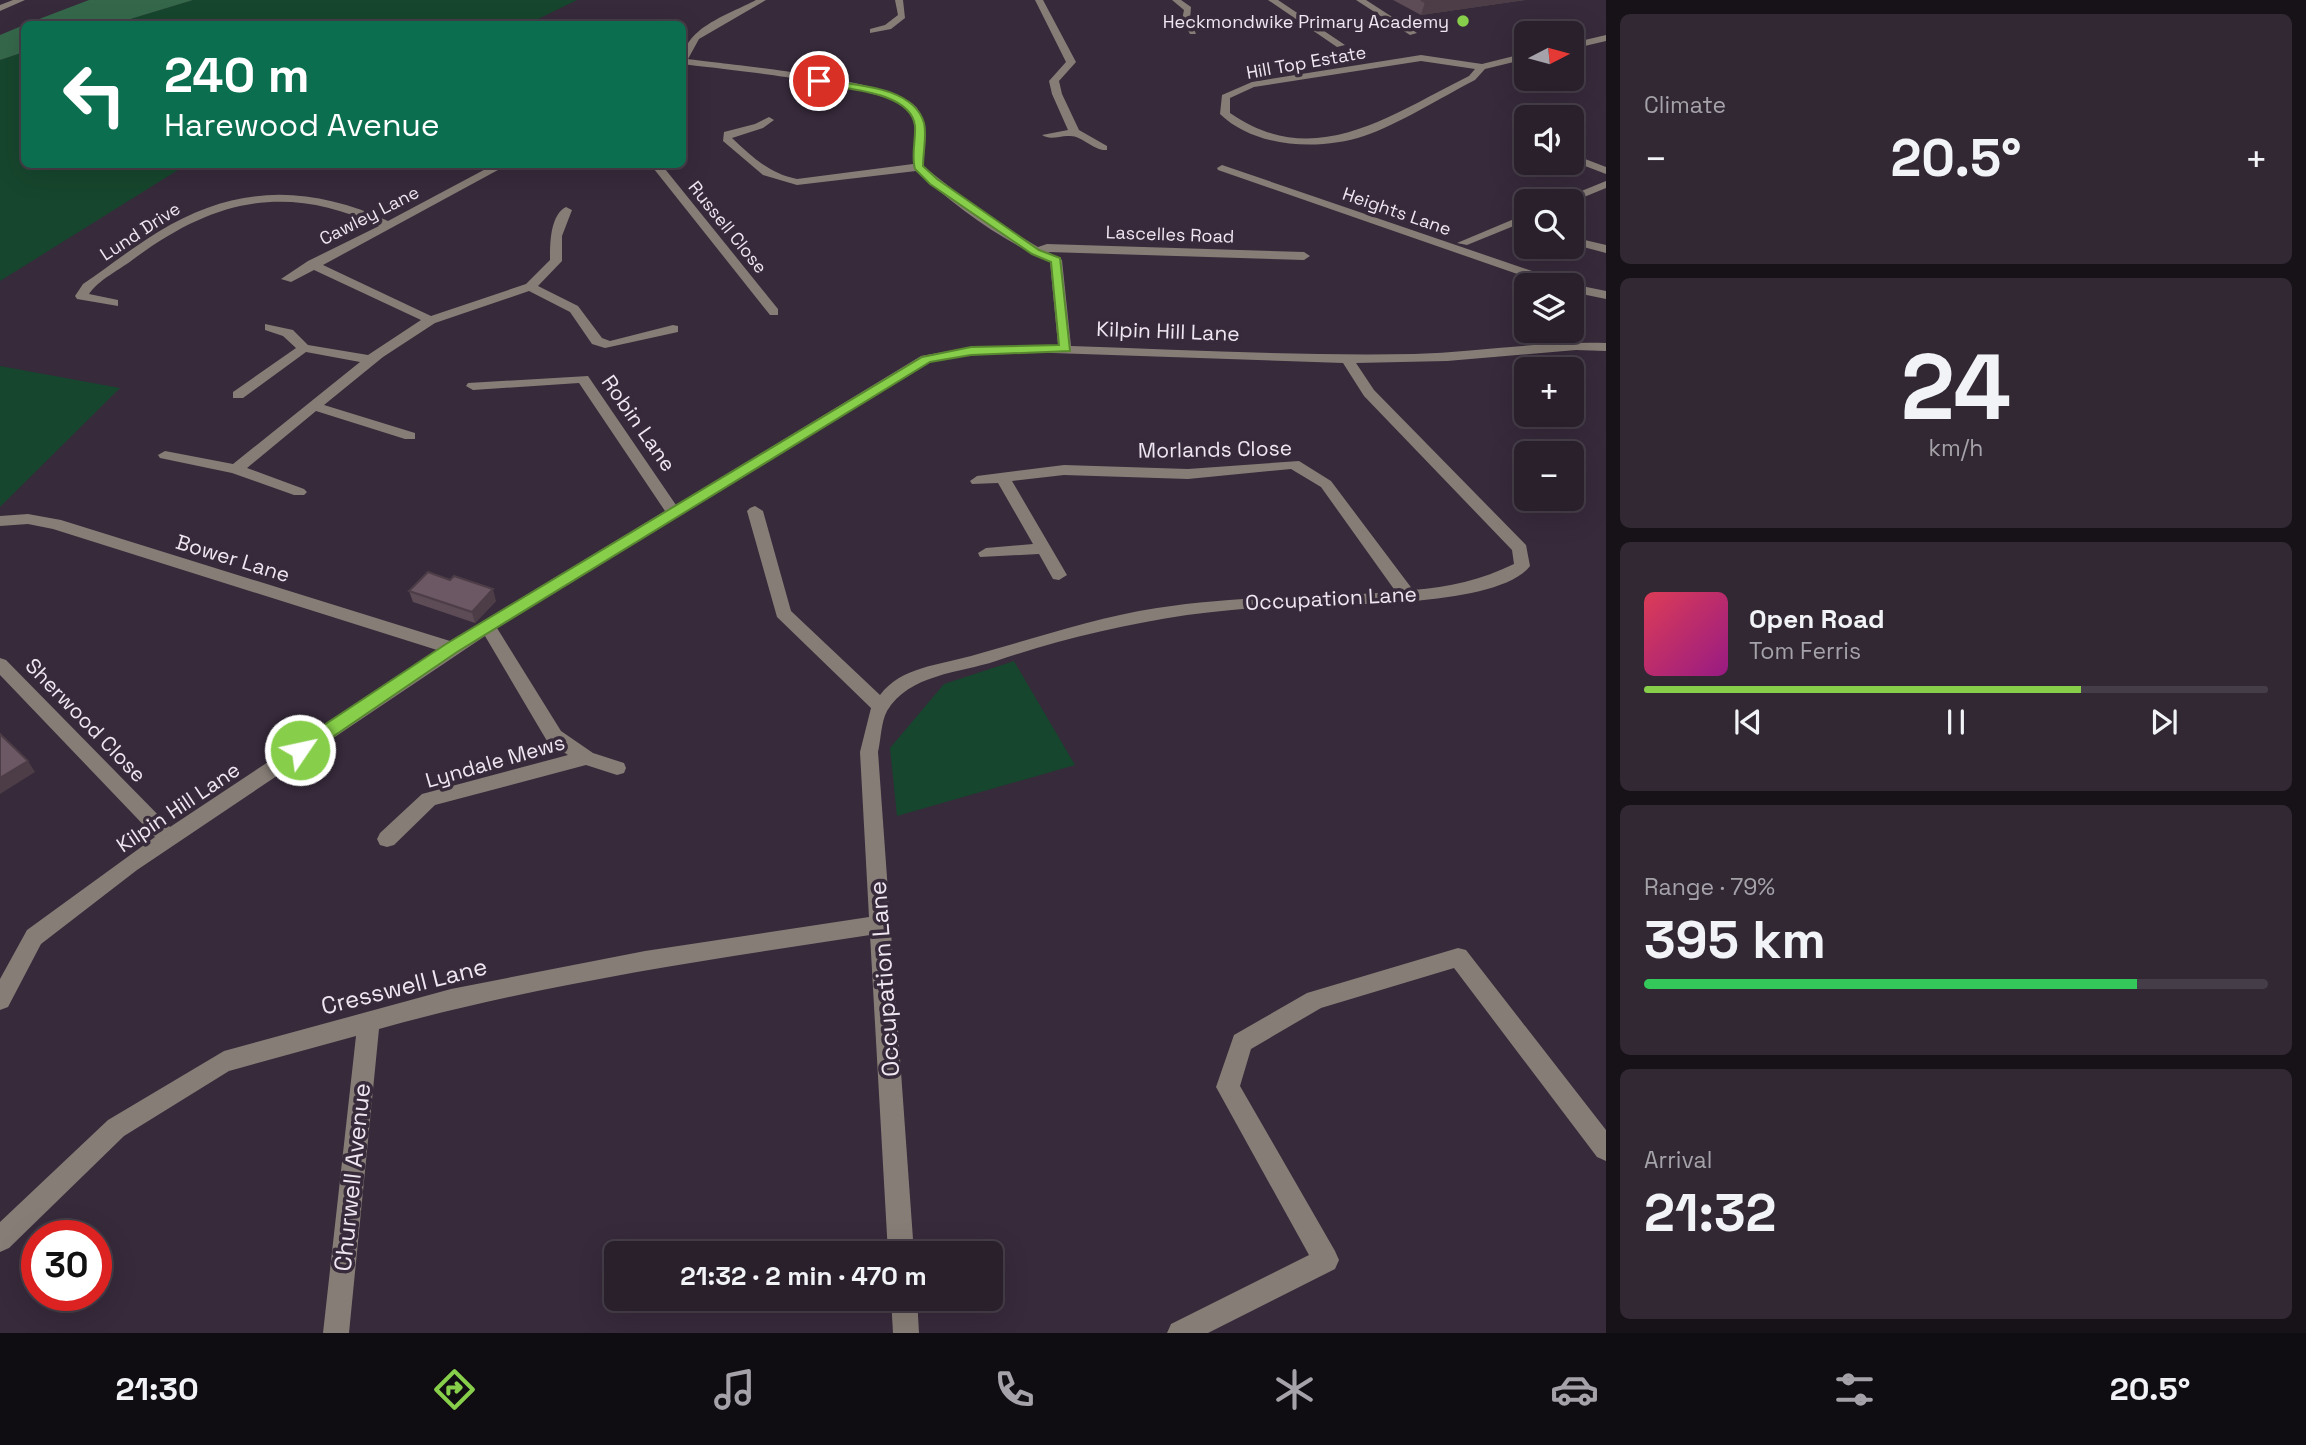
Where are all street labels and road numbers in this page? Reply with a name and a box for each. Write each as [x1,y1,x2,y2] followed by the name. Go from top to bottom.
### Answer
[1244,40,1368,84] street label: Hill Top Estate
[684,176,772,278] street label: Russell Close
[315,180,423,250] street label: Cawley Lane
[1340,182,1454,240] street label: Heights Lane
[96,197,184,265] street label: Lund Drive
[1105,220,1235,248] street label: Lascelles Road
[1096,315,1240,347] street label: Kilpin Hill Lane
[596,369,682,477] street label: Robin Lane
[1138,434,1292,464] street label: Morlands Close
[173,528,293,588] street label: Bower Lane
[1244,580,1418,616] street label: Occupation Lane
[20,652,152,788] street label: Sherwood Close
[422,728,568,794] street label: Lyndale Mews
[111,756,245,858] street label: Kilpin Hill Lane
[862,880,906,1078] street label: Occupation Lane
[318,950,490,1022] street label: Cresswell Lane
[327,1081,377,1273] street label: Churwell Avenue

